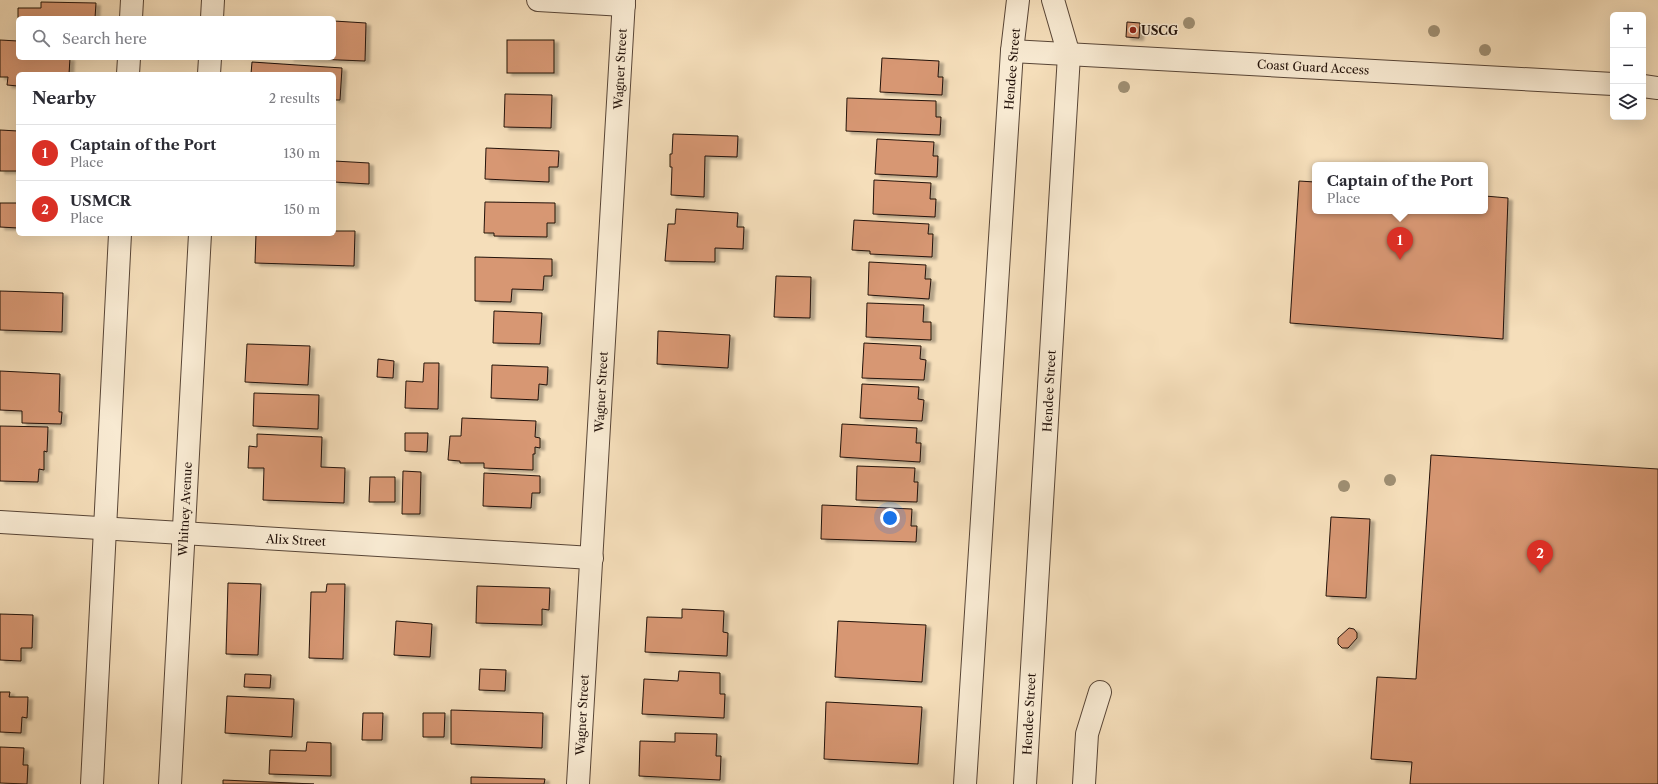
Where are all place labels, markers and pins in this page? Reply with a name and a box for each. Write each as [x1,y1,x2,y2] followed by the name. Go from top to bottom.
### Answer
[1141,23,1178,38] place label: USCG
[1128,25,1138,35] marker: USCG
[1387,227,1413,260] pin: 1
[1527,540,1553,573] pin: 2

